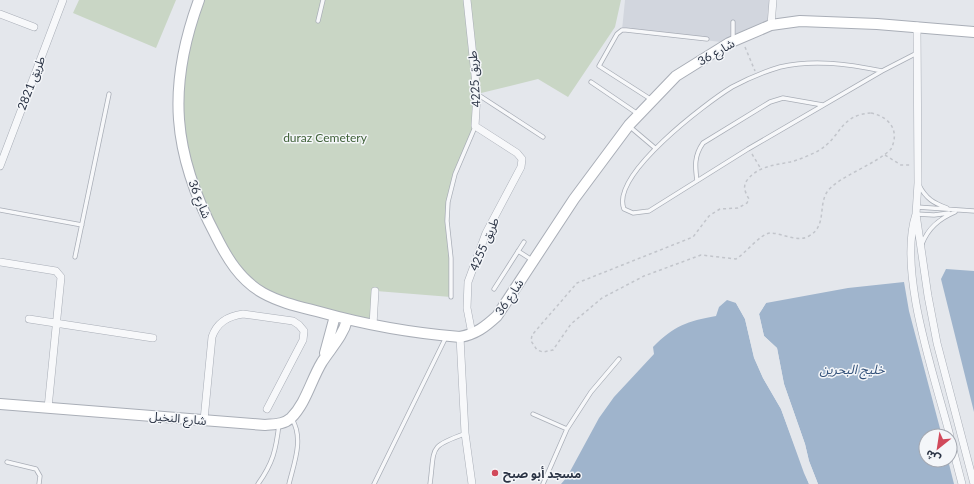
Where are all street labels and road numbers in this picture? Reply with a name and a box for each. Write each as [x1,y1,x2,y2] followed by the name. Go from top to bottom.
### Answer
[695,35,738,70] street label: شارع 36
[465,50,484,108] street label: طريق 4225
[14,54,49,113] street label: طريق 2821
[184,177,215,221] street label: شارع 36
[466,215,503,273] street label: طريق 4255
[491,276,528,319] street label: شارع 36
[149,408,207,430] street label: شارع النخيل

